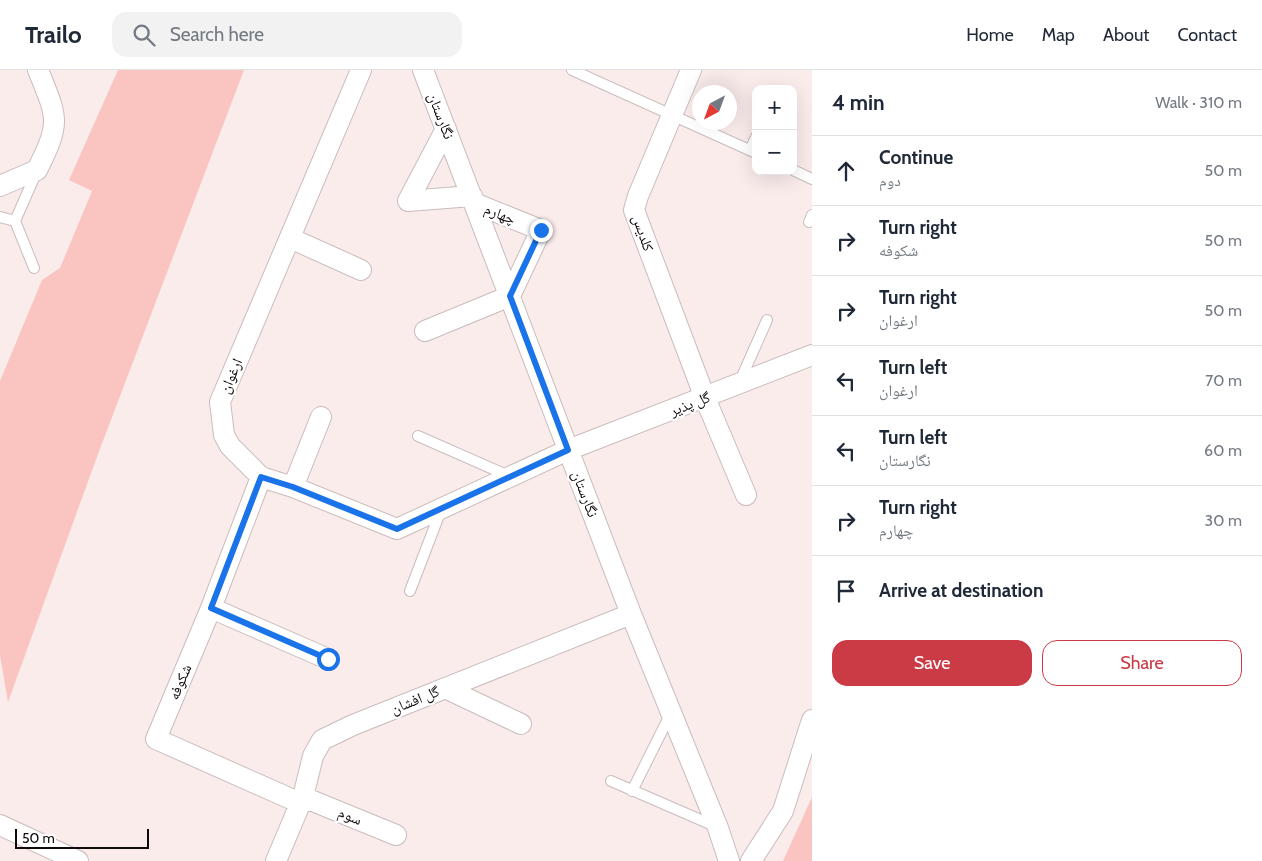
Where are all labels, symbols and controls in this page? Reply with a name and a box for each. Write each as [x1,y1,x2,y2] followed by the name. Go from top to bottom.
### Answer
[112,12,462,57] search box
[25,20,82,49] text: Trailo
[130,21,158,49] icon: search
[170,23,264,46] text: Search here
[966,24,1014,46] text: Home
[1042,24,1075,46] text: Map
[1103,24,1149,46] text: About
[1177,24,1237,46] text: Contact
[692,85,737,130] north arrow
[752,85,797,175] map controls
[752,85,797,130] button: +
[423,90,458,142] street label: نگارستان
[832,90,885,115] text: 4 min
[1155,93,1242,112] text: Walk · 310 m
[752,130,797,175] button: −
[879,146,953,169] text: Continue
[832,157,860,185] icon: ahead
[1205,161,1242,180] text: 50 m
[879,171,901,190] text: دوم
[481,200,519,229] street label: چهارم
[627,212,658,254] street label: کلدیس
[879,216,957,239] text: Turn right
[530,219,553,242] route end
[832,227,860,255] icon: right
[1205,231,1242,250] text: 50 m
[879,241,918,260] text: شکوفه
[879,286,957,309] text: Turn right
[832,297,860,325] icon: right
[1205,301,1242,320] text: 50 m
[879,311,918,330] text: ارغوان
[216,356,247,397] street label: ارغوان
[879,356,947,379] text: Turn left
[832,367,860,395] icon: left
[1205,371,1242,390] text: 70 m
[879,381,918,400] text: ارغوان
[666,388,713,421] street label: گل پذیر
[879,426,947,449] text: Turn left
[832,437,860,465] icon: left
[1204,441,1242,460] text: 60 m
[879,451,931,470] text: نگارستان
[567,468,602,520] street label: نگارستان
[879,496,957,519] text: Turn right
[832,507,860,535] icon: right
[1205,511,1242,530] text: 30 m
[879,521,913,540] text: چهارم
[832,577,860,605] icon: arrive
[879,579,1043,602] text: Arrive at destination
[832,640,1032,686] button: Save
[1042,640,1242,686] button: Share
[317,648,340,671] route start
[165,661,196,702] street label: شکوفه
[388,682,443,719] street label: گل افشان
[335,803,365,830] street label: سوم
[15,826,149,849] scale bar
[22,829,55,847] text: 50 m

